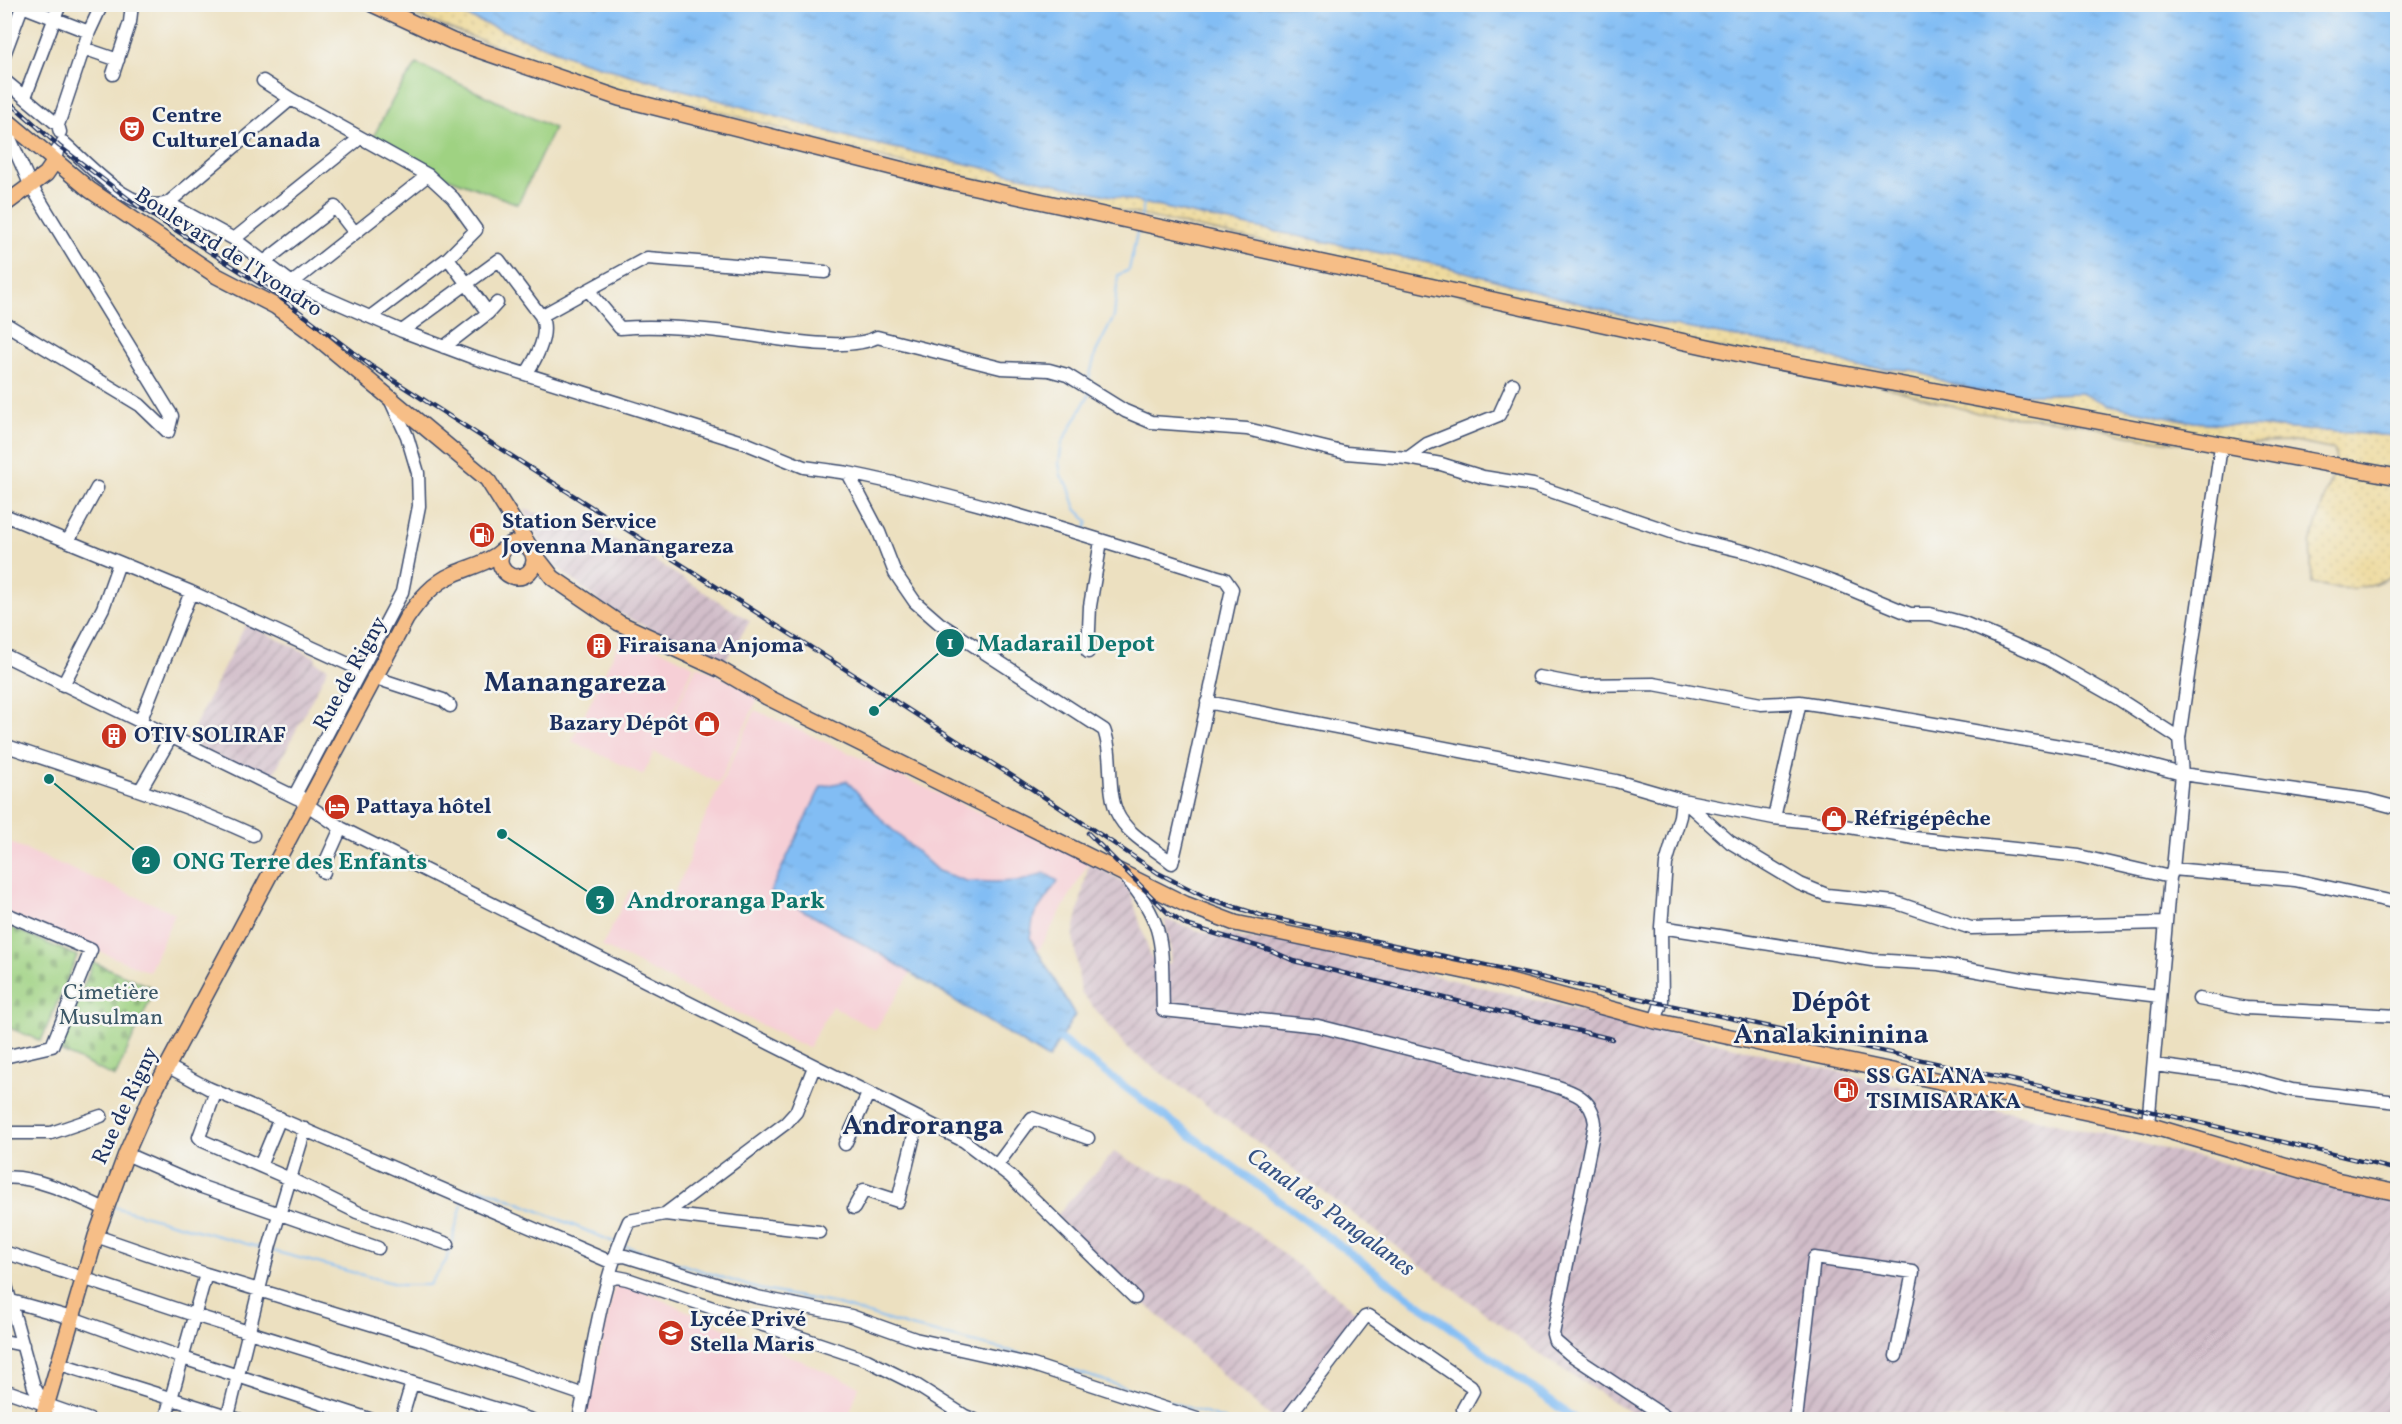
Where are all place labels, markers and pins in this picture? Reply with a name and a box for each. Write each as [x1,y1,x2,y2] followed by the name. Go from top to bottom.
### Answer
[152,101,320,157] place label: Centre Culturel Canada
[117,114,147,144] theatre icon: Centre Culturel Canada
[501,507,734,563] place label: Station Service Jovenna Manangareza
[467,520,497,550] fuel station icon: Station Service Jovenna Manangareza
[935,622,1167,664] callout: Madarail Depot
[584,631,614,661] building icon: Firaisana Anjoma
[618,631,804,662] place label: Firaisana Anjoma
[549,709,688,740] place label: Bazary Dépôt
[692,709,722,739] shop icon: Bazary Dépôt
[99,721,129,751] building icon: OTIV SOLIRAF
[134,721,286,752] place label: OTIV SOLIRAF
[322,792,352,822] hotel icon: Pattaya hôtel
[356,792,492,823] place label: Pattaya hôtel
[1819,804,1849,834] shop icon: Réfrigépêche
[1854,804,1991,835] place label: Réfrigépêche
[131,839,440,881] callout: ONG Terre des Enfants
[585,879,837,921] callout: Androranga Park
[1866,1062,2021,1118] place label: SS GALANA TSIMISARAKA
[1831,1075,1861,1105] fuel station icon: SS GALANA TSIMISARAKA
[690,1305,815,1361] place label: Lycée Privé Stella Maris
[656,1318,686,1348] school or university icon: Lycée Privé Stella Maris

